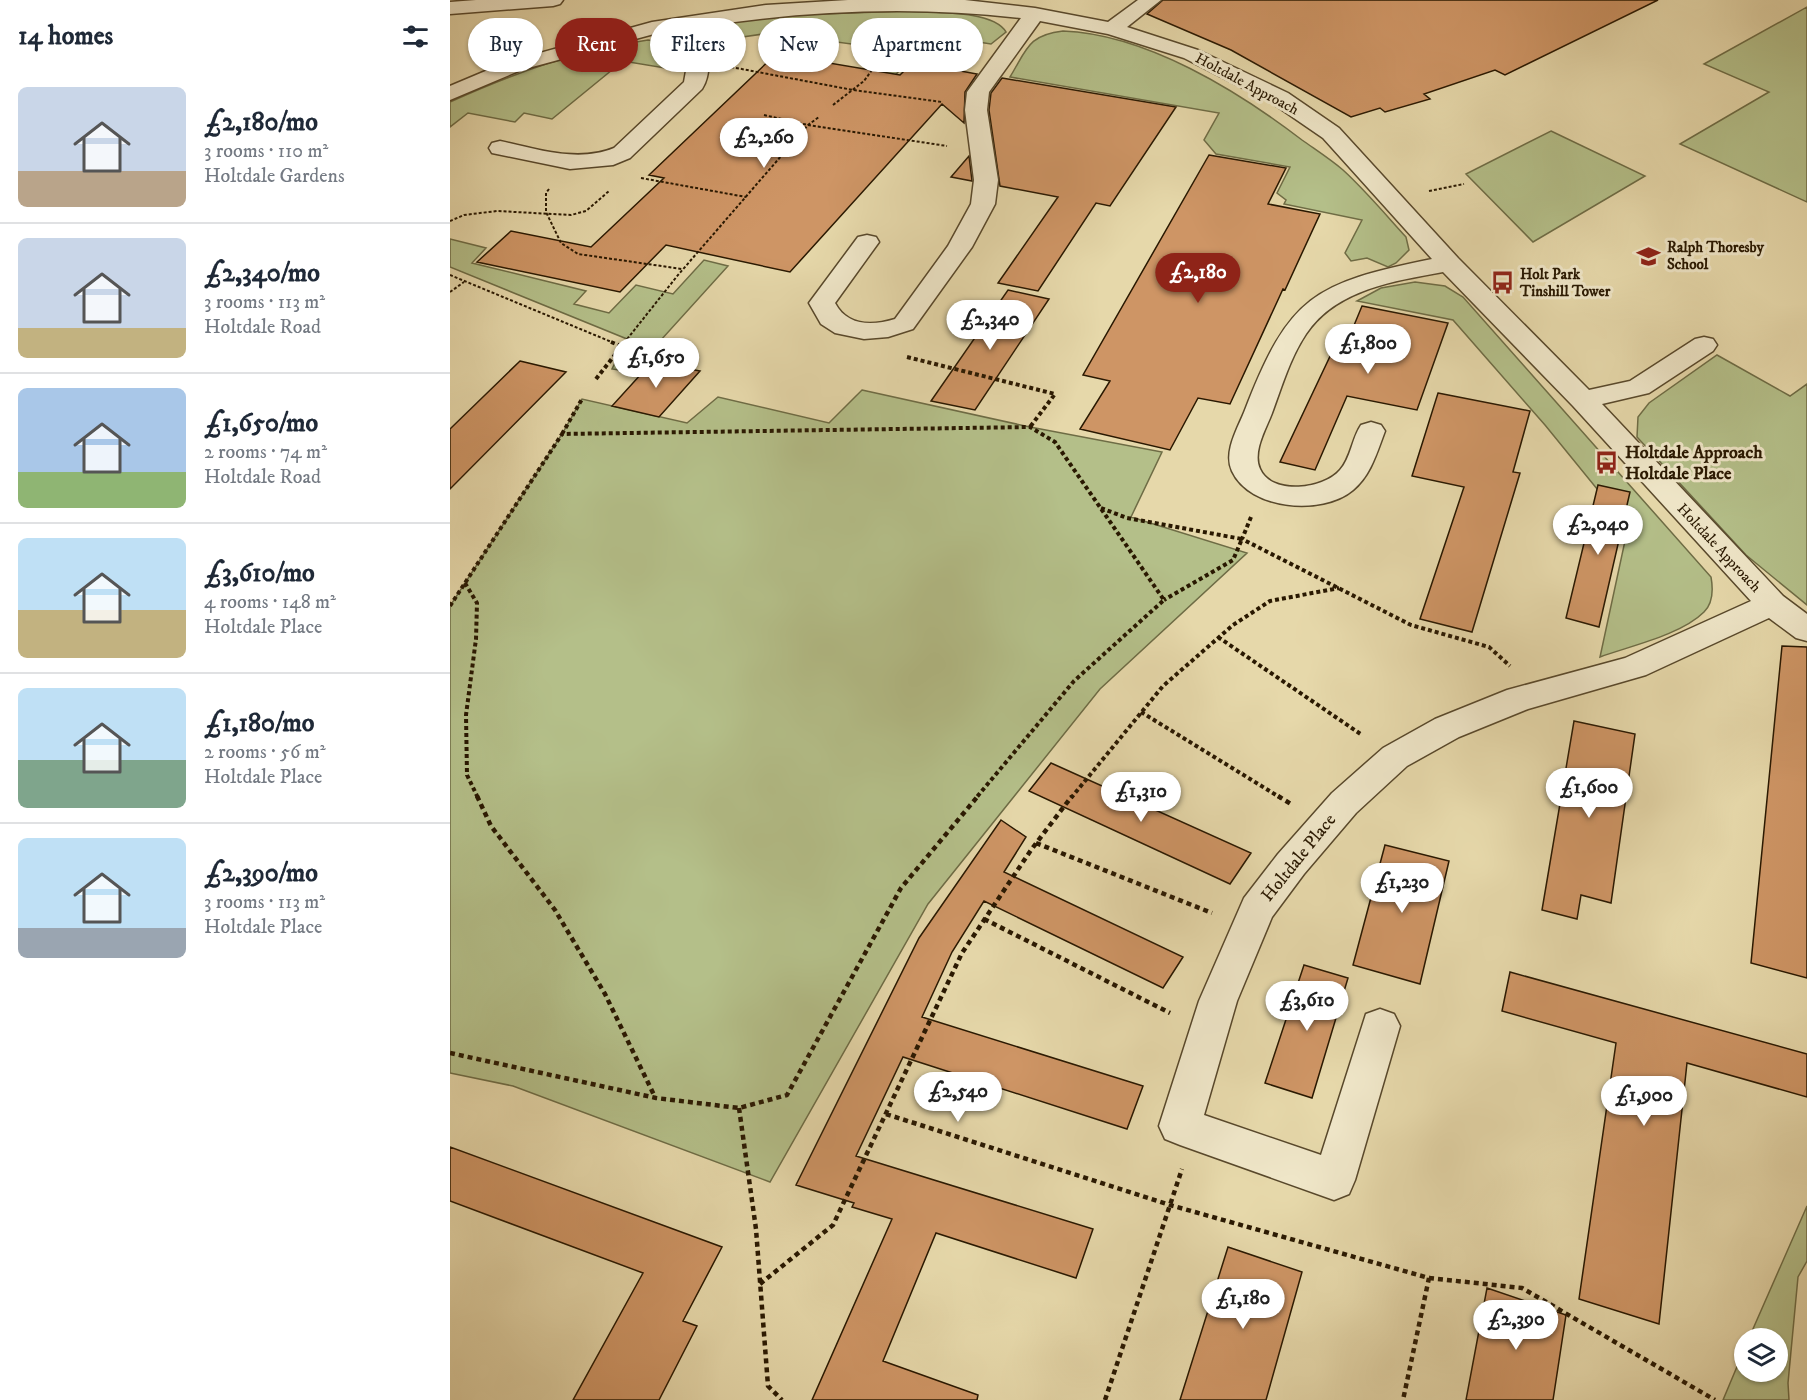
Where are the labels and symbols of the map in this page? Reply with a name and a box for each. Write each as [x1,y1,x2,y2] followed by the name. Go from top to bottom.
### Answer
[1192,49,1302,119] street label: Holtdale Approach
[715,118,813,169] pin: £2,260
[1667,238,1765,274] place label: Ralph Thoresby School
[1636,243,1662,269] school or university icon: Ralph Thoresby School
[1149,253,1247,304] pin: £2,180
[1519,265,1611,301] place label: Holt Park Tinshill Tower
[1489,270,1515,296] bus stop icon: Holt Park Tinshill Tower
[941,300,1039,351] pin: £2,340
[1319,324,1417,375] pin: £1,800
[607,338,705,389] pin: £1,650
[1625,442,1763,485] place label: Holtdale Approach Holtdale Place
[1594,450,1620,476] bus stop icon: Holtdale Approach Holtdale Place
[1673,500,1765,597] street label: Holtdale Approach
[1549,505,1647,556] pin: £2,040
[1540,768,1638,819] pin: £1,600
[1092,772,1190,823] pin: £1,310
[1257,810,1341,906] street label: Holtdale Place
[1353,863,1451,914] pin: £1,230
[1258,981,1356,1032] pin: £3,610
[909,1072,1007,1123] pin: £2,540
[1595,1076,1693,1127] pin: £1,900
[1194,1279,1292,1330] pin: £1,180
[1467,1300,1565,1351] pin: £2,390

